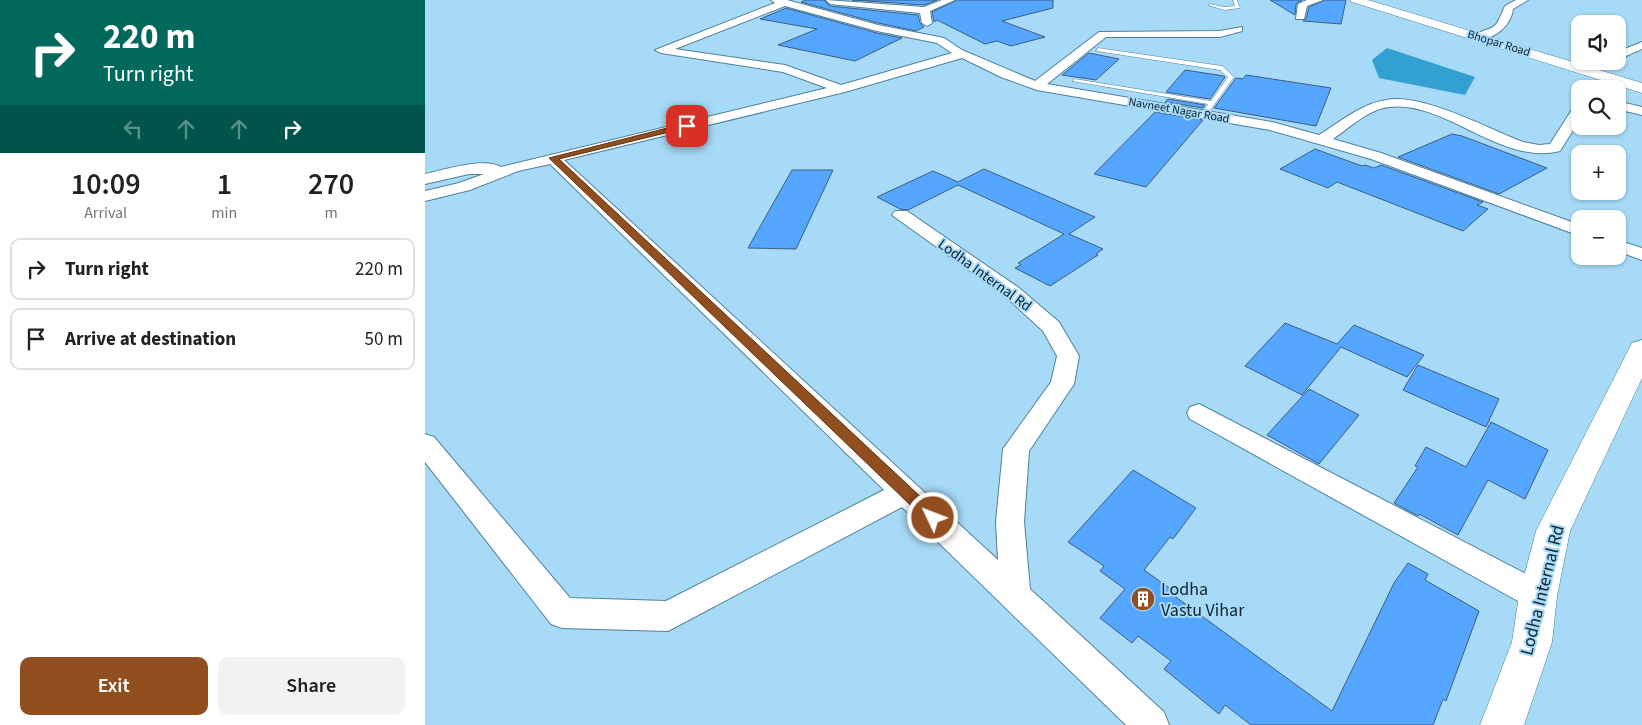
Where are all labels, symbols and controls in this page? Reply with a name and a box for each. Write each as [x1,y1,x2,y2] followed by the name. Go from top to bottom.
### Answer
[103,12,195,62] text: 220 m
[1571,15,1626,265] map controls
[1571,15,1626,70] button: sound
[20,20,85,85] icon: right
[1465,26,1532,61] street label: Bhopar Road
[103,58,193,90] text: Turn right
[1571,80,1626,135] button: search
[1127,93,1231,128] street label: Navneet Nagar Road
[666,105,708,147] pin
[673,112,701,140] icon: arrive
[119,115,147,143] icon: left
[172,115,200,143] icon: ahead
[225,115,253,143] icon: ahead
[278,115,306,143] icon: right
[1571,145,1626,200] button: +
[71,163,141,206] text: 10:09
[217,163,232,206] text: 1
[308,163,354,206] text: 270
[84,202,127,224] text: Arrival
[211,202,237,224] text: min
[325,202,338,224] text: m
[1571,210,1626,265] button: −
[934,234,1036,317] street label: Lodha Internal Rd
[22,255,50,283] icon: right
[65,256,149,283] text: Turn right
[355,256,403,283] text: 220 m
[22,325,50,353] icon: arrive
[65,326,236,353] text: Arrive at destination
[365,326,403,353] text: 50 m
[906,491,958,543] position arrow
[1514,522,1571,658] street label: Lodha Internal Rd
[1161,577,1245,623] place label: Lodha Vastu Vihar
[1130,586,1156,612] building icon: Lodha Vastu Vihar
[20,657,208,715] button: Exit
[218,657,405,715] button: Share

